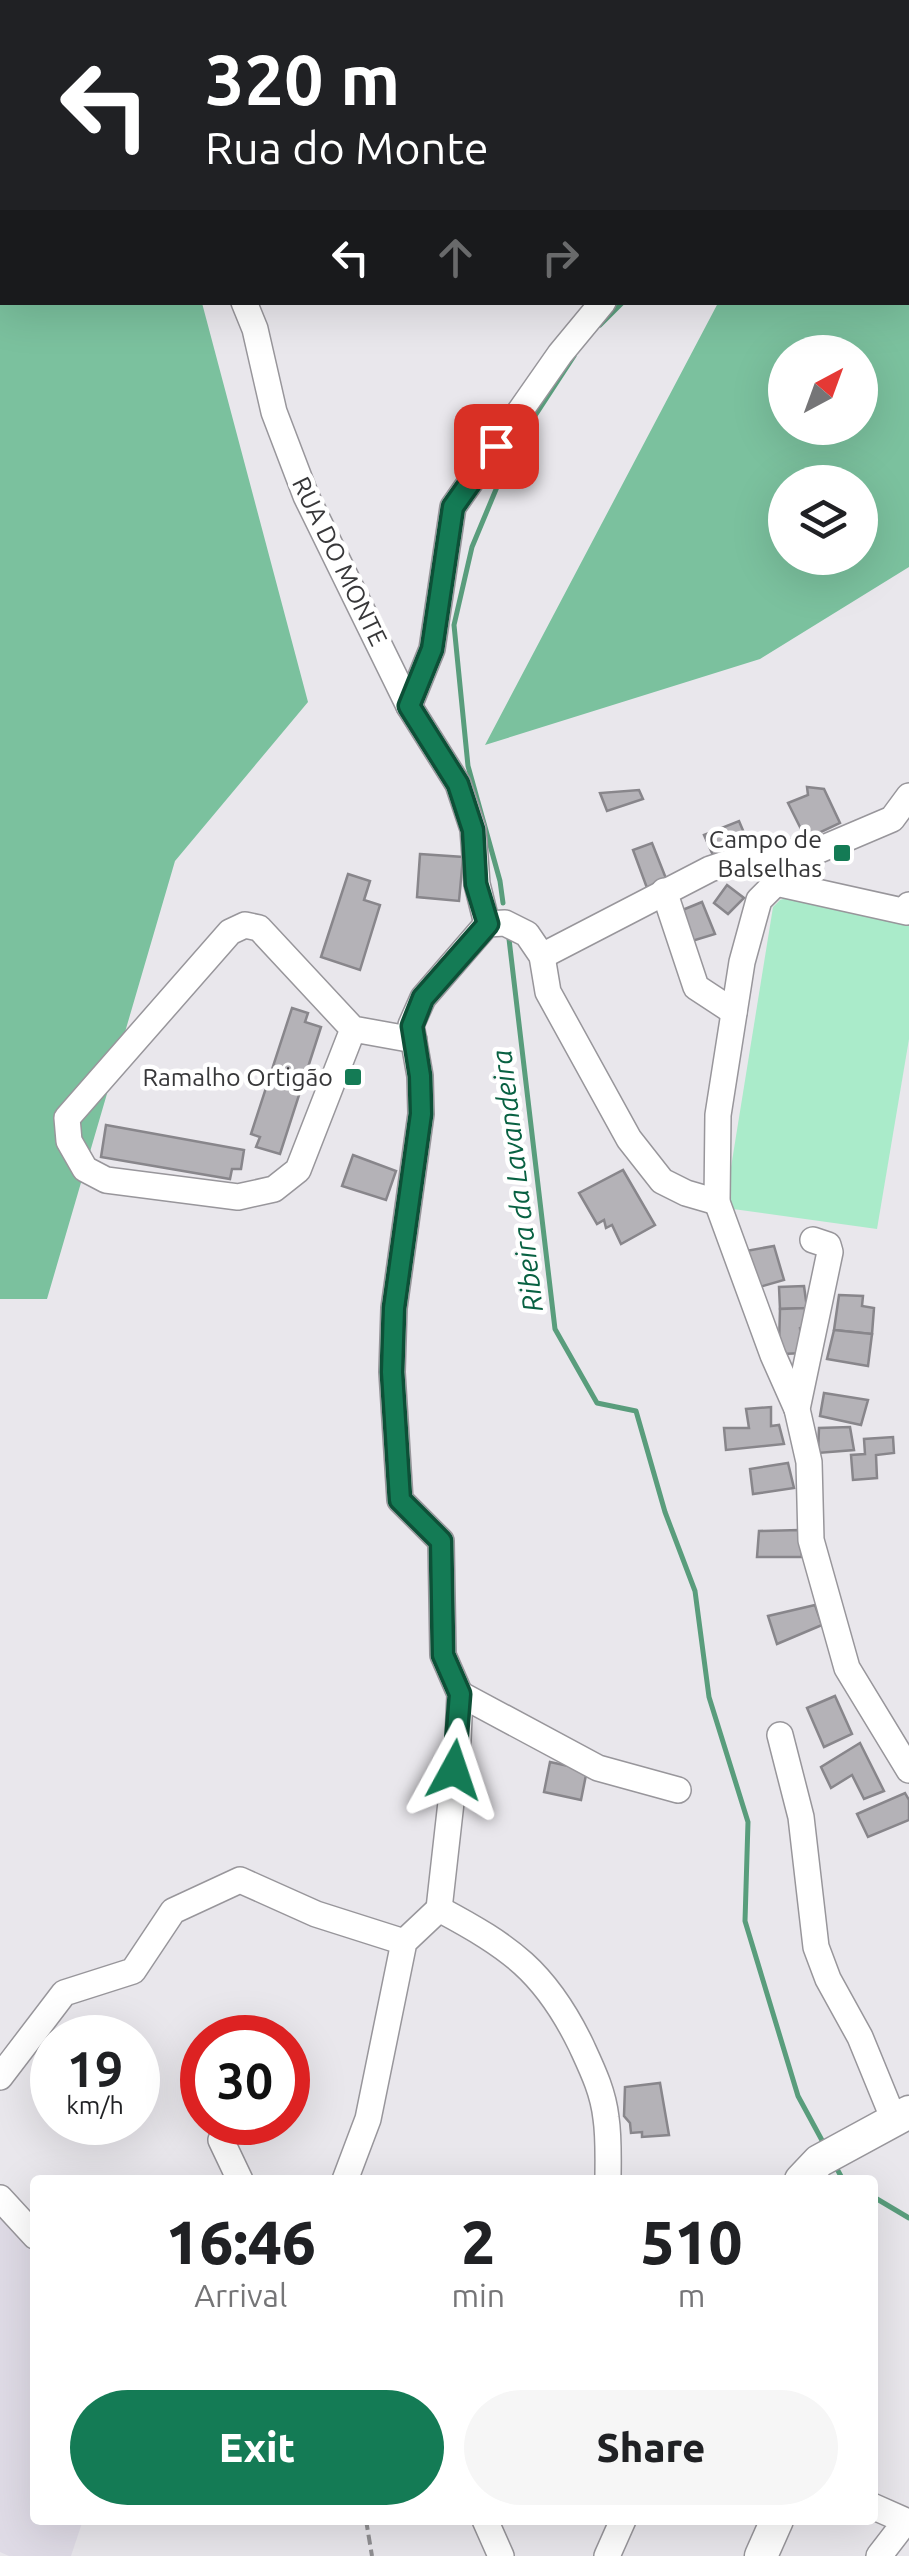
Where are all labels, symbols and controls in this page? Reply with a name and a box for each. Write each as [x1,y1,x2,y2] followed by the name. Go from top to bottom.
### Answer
[40,40,170,170] icon: left
[205,40,400,118] text: 320 m
[205,122,489,173] text: Rua do Monte
[323,230,378,285] icon: left
[428,230,483,285] icon: ahead
[533,230,588,285] icon: right
[768,335,878,445] north arrow
[768,335,878,575] map controls
[454,404,539,489] pin
[469,419,524,474] icon: arrive
[768,465,878,575] button: layers
[287,472,393,650] street label: RUA DO MONTE
[709,825,822,882] place label: Campo de Balselhas
[831,842,853,864] marker: Campo de Balselhas
[485,1048,548,1314] water label: Ribeira da Lavandeira
[142,1063,333,1091] place label: Ramalho Ortigão
[342,1066,364,1088] marker: Ramalho Ortigão
[402,1718,506,1822] position arrow
[180,2015,310,2145] speed limit sign: 30
[67,2040,123,2096] text: 19
[66,2091,124,2119] text: km/h
[166,2208,316,2275] text: 16:46
[461,2208,495,2275] text: 2
[641,2208,742,2275] text: 510
[194,2277,287,2313] text: Arrival
[451,2277,505,2313] text: min
[678,2277,705,2313] text: m
[70,2390,444,2505] button: Exit
[464,2390,838,2505] button: Share

